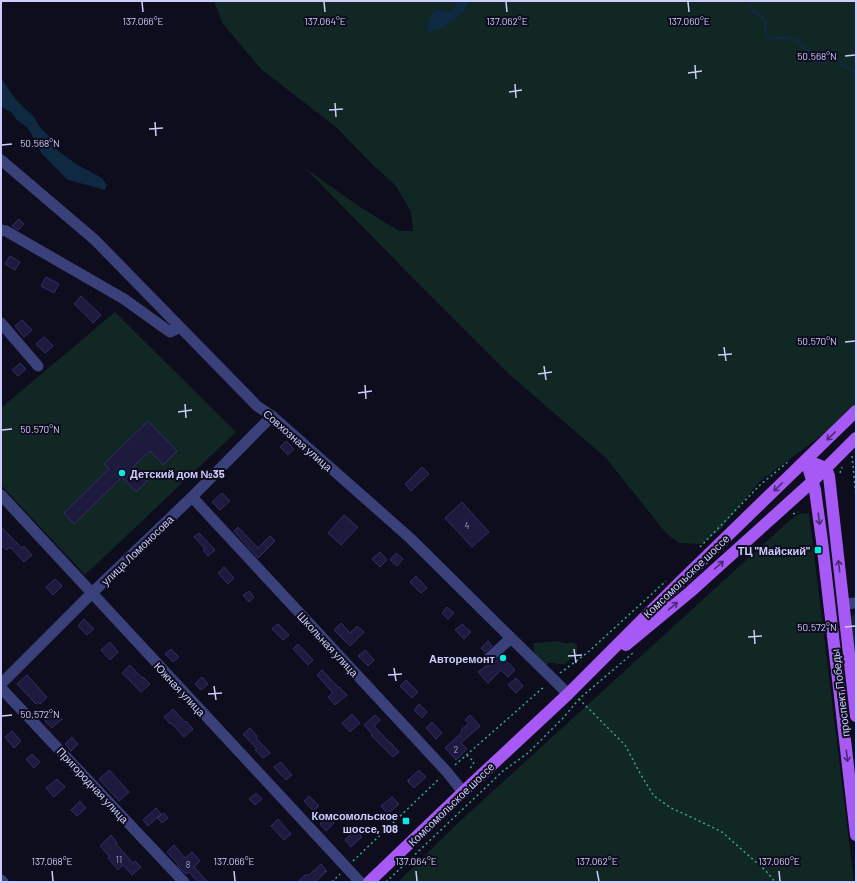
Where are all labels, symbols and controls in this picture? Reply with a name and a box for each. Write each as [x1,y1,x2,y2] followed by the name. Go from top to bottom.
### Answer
[122,15,164,27] text: 137.066°E
[304,15,346,27] text: 137.064°E
[486,15,528,27] text: 137.062°E
[668,15,710,27] text: 137.060°E
[797,50,837,62] text: 50.568°N
[20,137,60,149] text: 50.568°N
[797,335,837,347] text: 50.570°N
[261,407,336,474] street label: Совхозная улица
[20,423,60,435] text: 50.570°N
[826,431,836,441] one-way arrow
[130,467,225,480] place label: Детский дом №35
[117,468,127,478] marker: Детский дом №35
[773,482,783,492] one-way arrow
[98,512,176,588] street label: улица Ломоносова
[815,512,823,525] one-way arrow
[465,520,470,531] house number: 4
[640,532,732,620] street label: Комсомольское шоссе
[738,544,810,557] place label: ТЦ "Майский"
[813,545,823,555] marker: ТЦ "Майский"
[835,559,843,572] one-way arrow
[714,561,724,570] one-way arrow
[668,602,678,611] one-way arrow
[295,609,362,680] street label: Школьная улица
[797,621,837,633] text: 50.572°N
[828,648,852,738] street label: проспект Победы
[429,652,496,665] place label: Авторемонт
[498,653,508,663] marker: Авторемонт
[152,659,209,719] street label: Южная улица
[20,708,60,720] text: 50.572°N
[54,744,132,826] street label: Пригородная улица
[454,744,459,755] house number: 2
[843,749,851,762] one-way arrow
[405,760,497,848] street label: Комсомольское шоссе
[312,809,398,835] place label: Комсомольское шоссе, 108
[401,816,411,826] marker: Комсомольское шоссе, 108
[116,854,122,865] house number: 11
[31,855,73,867] text: 137.068°E
[213,855,255,867] text: 137.066°E
[395,855,437,867] text: 137.064°E
[576,855,618,867] text: 137.062°E
[758,855,800,867] text: 137.060°E
[186,859,191,870] house number: 8

